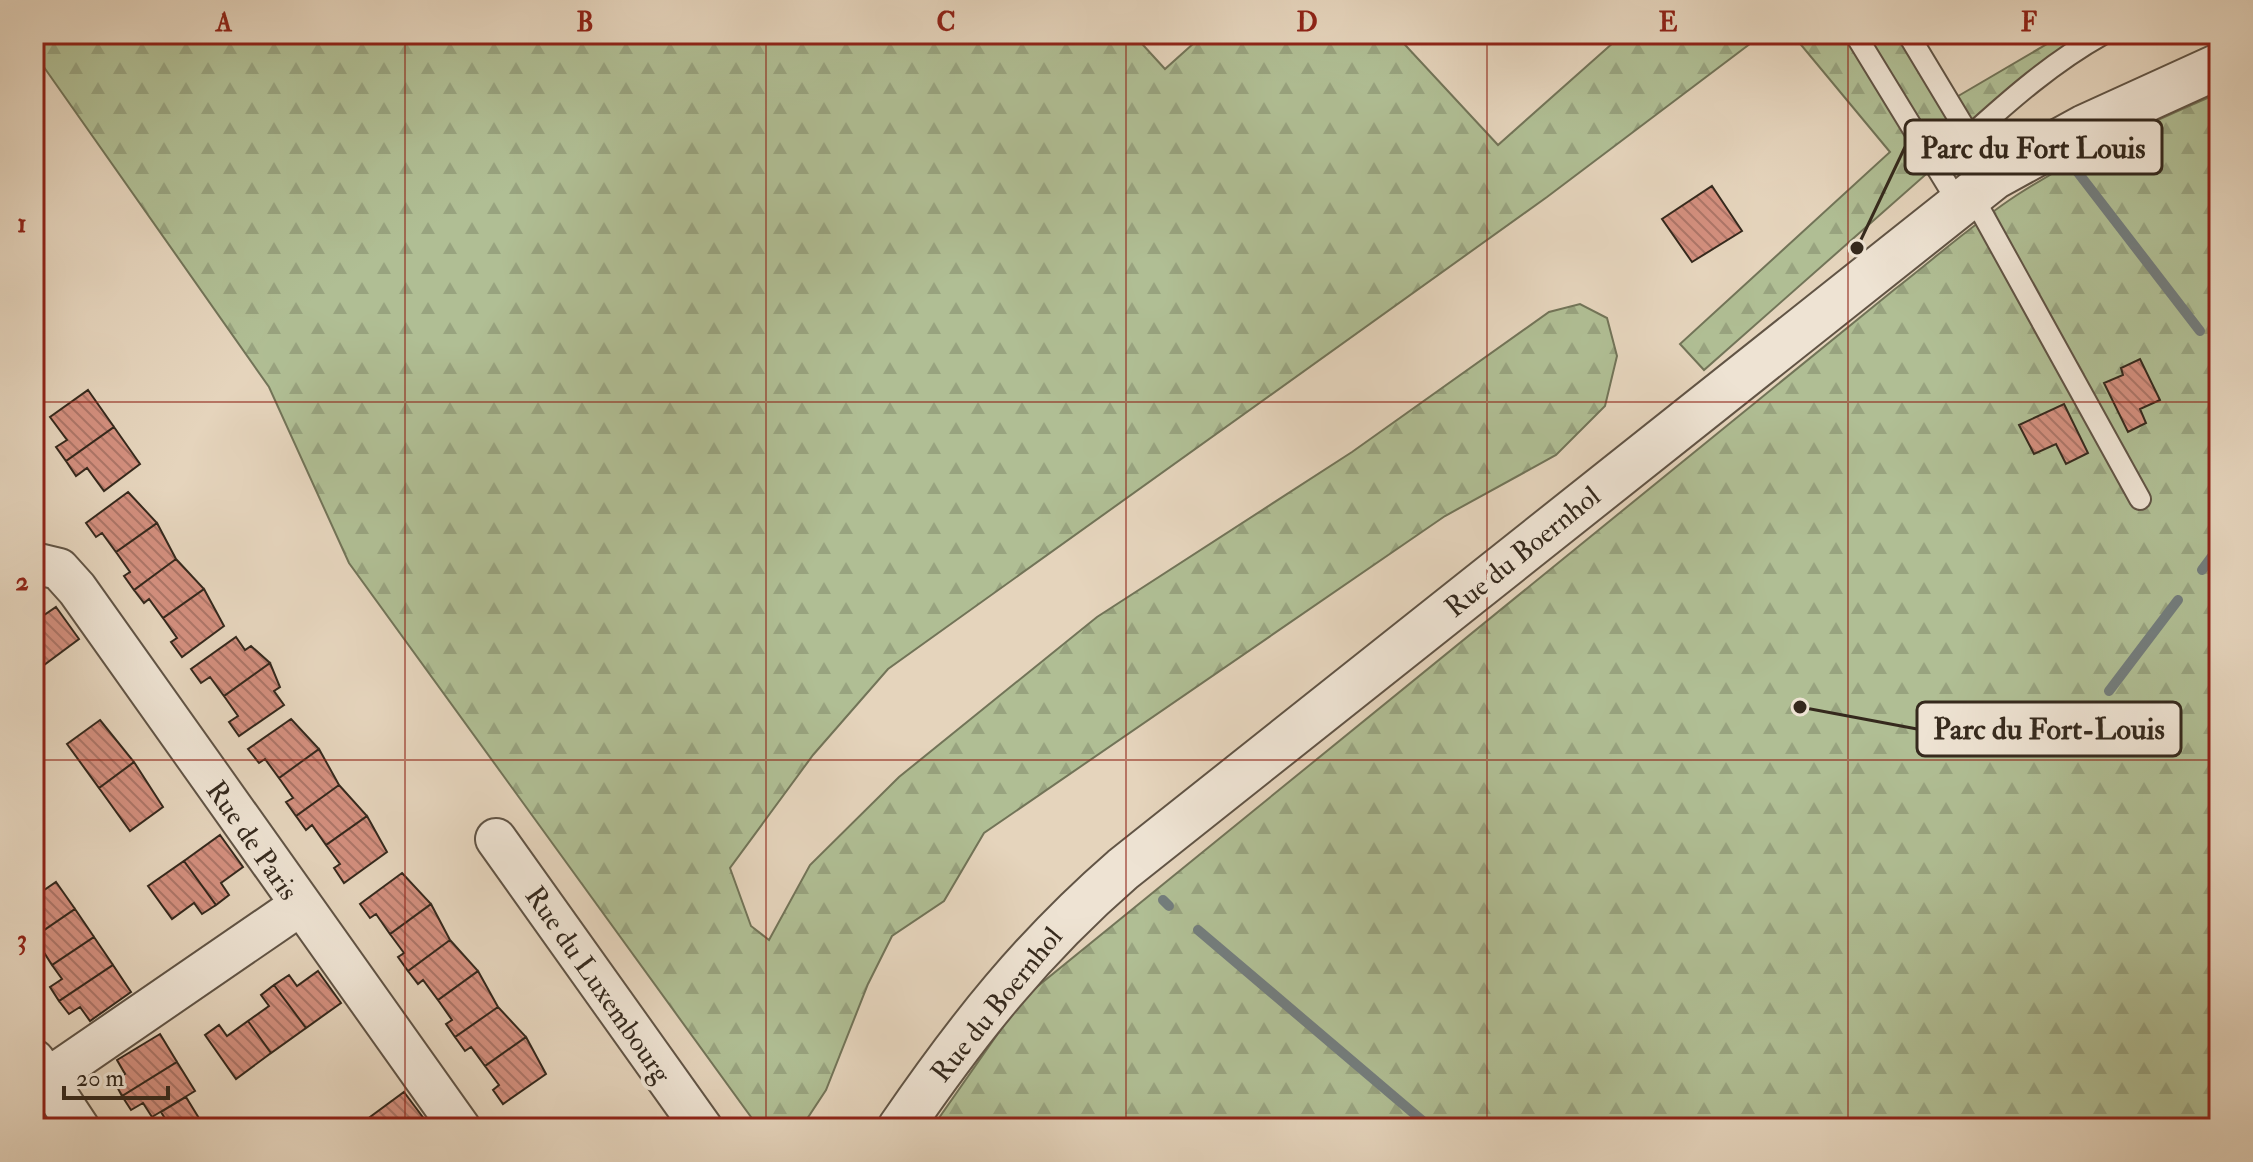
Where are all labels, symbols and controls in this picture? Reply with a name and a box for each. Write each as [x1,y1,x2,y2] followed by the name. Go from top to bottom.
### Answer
[215,7,233,39] text: A
[576,7,594,39] text: B
[936,7,956,39] text: C
[1296,7,1318,39] text: D
[1659,7,1678,39] text: E
[2021,7,2038,39] text: F
[1905,120,2162,174] callout: Parc du Fort Louis
[1920,130,2146,167] text: Parc du Fort Louis
[17,208,27,240] text: 1
[1438,479,1608,625] street label: Rue du Boernhol
[15,566,29,598] text: 2
[1917,702,2181,756] callout: Parc du Fort-Louis
[1933,711,2165,748] text: Parc du Fort-Louis
[198,774,306,907] street label: Rue de Paris
[517,880,679,1091] street label: Rue du Luxembourg
[924,920,1070,1090] street label: Rue du Boernhol
[17,924,27,956] text: 3
[64,1050,168,1100] scale bar
[76,1063,125,1094] text: 20 m

